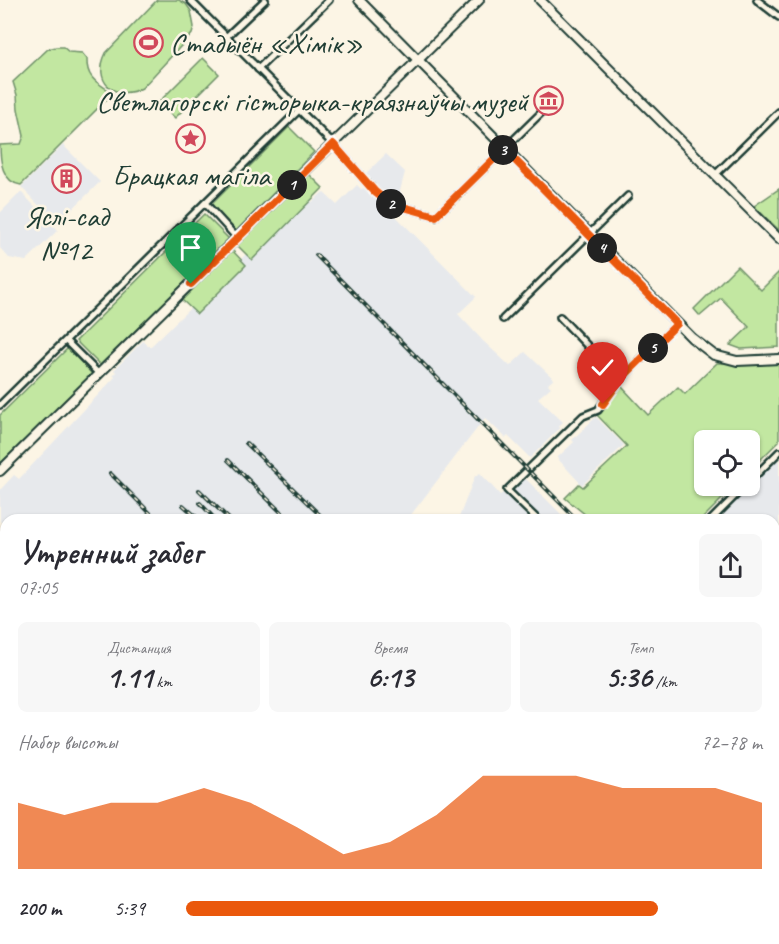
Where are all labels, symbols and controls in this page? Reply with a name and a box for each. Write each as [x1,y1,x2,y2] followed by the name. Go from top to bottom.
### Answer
[170,24,363,62] place label: Стадыён «Хімік»
[133,27,165,59] sports icon: Стадыён «Хімік»
[96,82,529,120] place label: Светлагорскі гісторыка-краязнаўчы музей
[533,85,565,117] museum icon: Светлагорскі гісторыка-краязнаўчы музей
[175,122,207,154] place icon: Брацкая магіла
[488,135,518,165] pin: 3
[499,140,507,160] text: 3
[112,156,272,194] place label: Брацкая магіла
[50,163,82,195] building icon: Яслі-сад №12
[277,170,307,200] pin: 1
[288,175,296,195] text: 1
[376,189,406,219] pin: 2
[387,194,395,214] text: 2
[24,197,111,269] place label: Яслі-сад №12
[165,222,216,284] pin
[174,231,207,264] icon: arrive
[587,233,617,263] pin: 4
[598,238,606,258] text: 4
[638,333,668,363] pin: 5
[650,338,656,358] text: 5
[577,342,628,404] pin
[586,351,619,384] icon: check
[694,430,760,496] map controls
[694,430,760,496] button: locate
[18,531,202,573] text: Утренний забег
[699,534,762,597] button: share
[18,575,58,600] text: 07:05
[107,638,171,658] text: Дистанция
[373,638,407,658] text: Время
[628,638,654,658] text: Темп
[106,658,152,696] text: 1.11
[366,658,414,696] text: 6:13
[605,658,652,696] text: 5:36
[152,672,172,692] text: km
[652,672,677,692] text: /km
[18,730,117,755] text: Набор высоты
[701,730,762,755] text: 72–78 m
[18,896,61,921] text: 200 m
[114,896,145,921] text: 5:39

